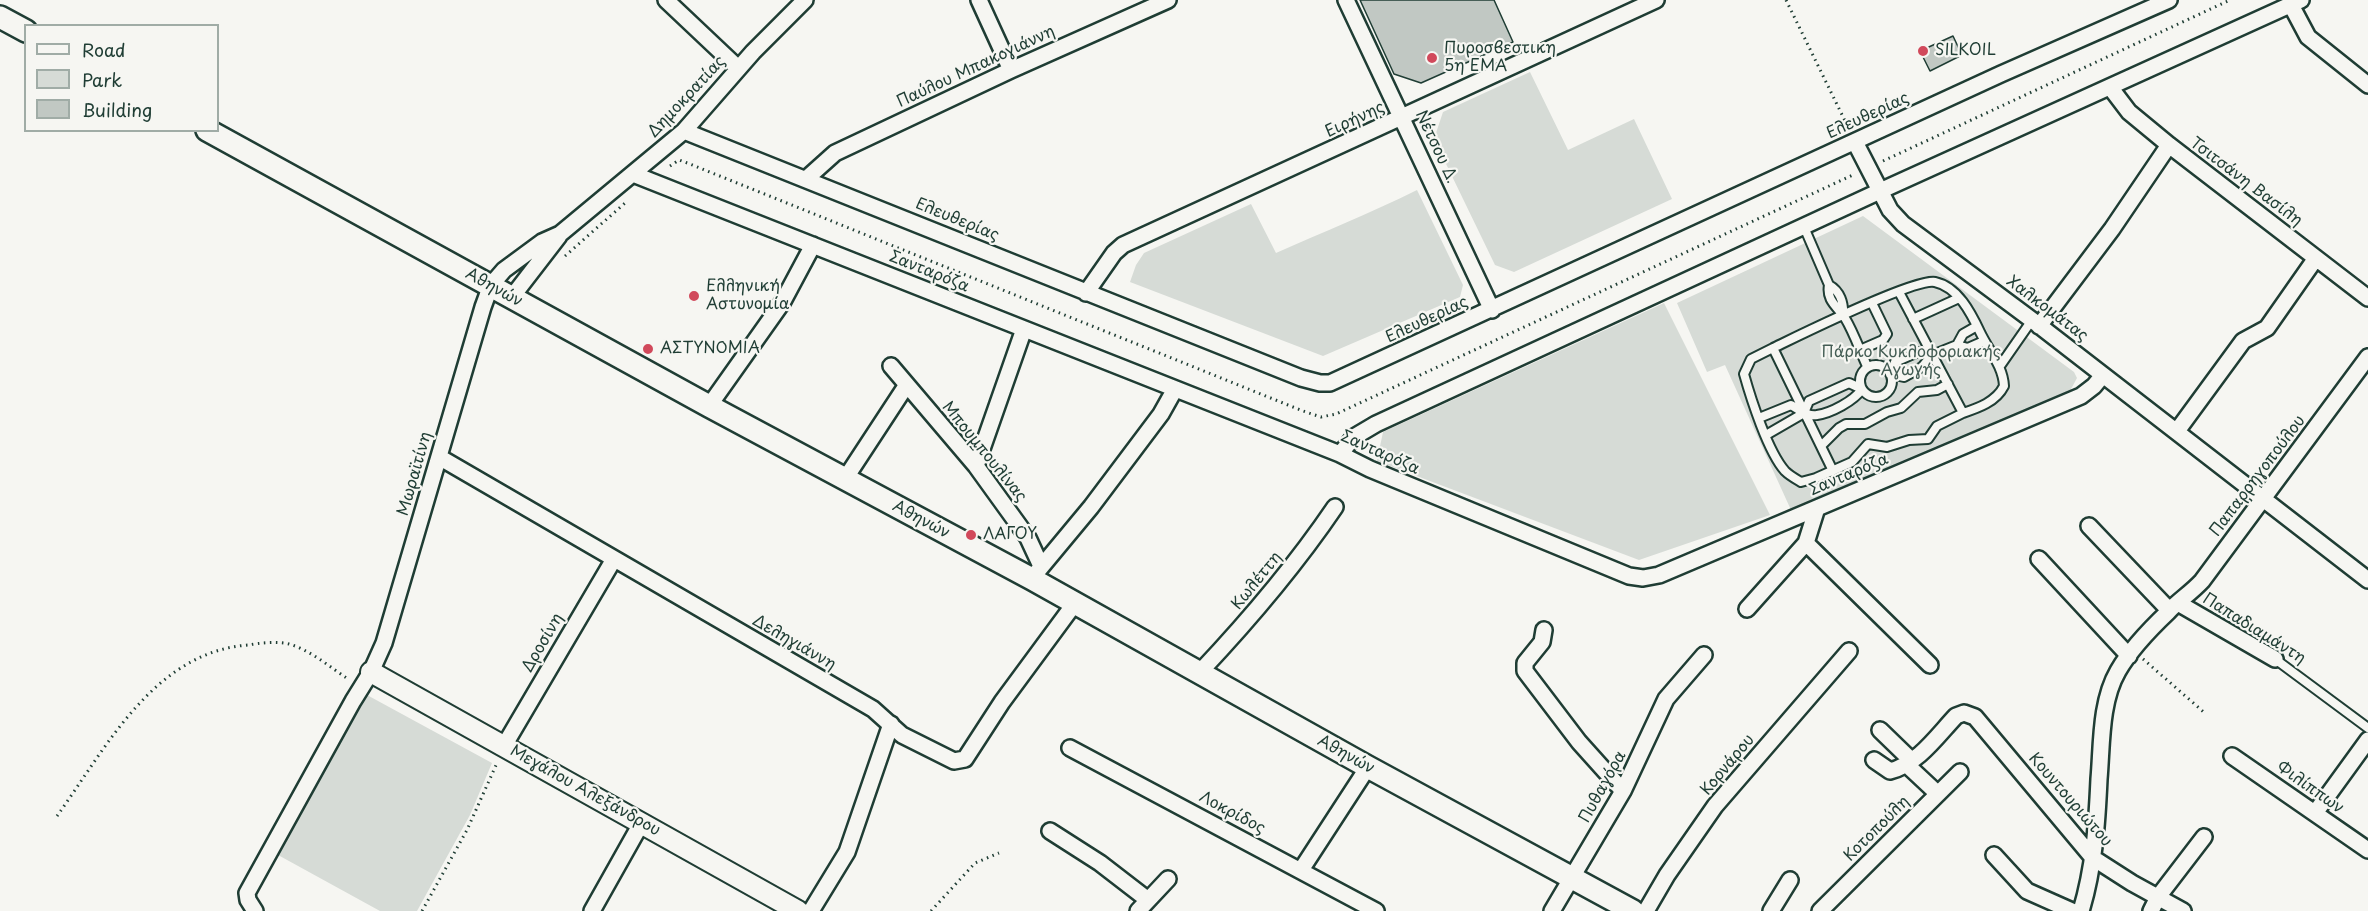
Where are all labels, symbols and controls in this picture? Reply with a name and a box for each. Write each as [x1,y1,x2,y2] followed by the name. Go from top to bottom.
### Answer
[894,22,1058,112] street label: Παύλου Μπακογιάννη
[24,24,219,132] legend
[82,36,126,63] text: Road
[1444,39,1556,77] place label: Πυροσβεστικη 5η ΕΜΑ
[1935,41,1996,61] place label: SILKOIL
[1916,44,1930,58] marker: SILKOIL
[1425,51,1439,65] marker: Πυροσβεστικη 5η ΕΜΑ
[644,52,730,142] street label: Δημοκρατίας
[82,66,122,93] text: Park
[1824,89,1912,143] street label: Ελευθερίας
[82,96,152,123] text: Building
[1322,98,1388,142] street label: Ειρήνης
[1411,107,1461,187] street label: Νέτσου Δ.
[2186,133,2306,231] street label: Τσιτσάνη Βασίλη
[912,195,1002,245] street label: Ελευθερίας
[886,247,972,297] street label: Σανταρόζα
[462,264,526,312] street label: Αθηνών
[2002,272,2092,346] street label: Χαλκομάτας
[706,277,790,315] place label: Ελληνική Αστυνομία
[687,289,701,303] marker: Ελληνική Αστυνομία
[1383,293,1471,347] street label: Ελευθερίας
[660,339,760,359] place label: ΑΣΤΥΝΟΜΙΑ
[641,342,655,356] marker: ΑΣΤΥΝΟΜΙΑ
[1821,343,2001,381] park label: Πάρκο Κυκλοφοριακής Αγωγής
[938,398,1030,506] street label: Μπουμπουλίνας
[2206,412,2310,540] street label: Παπαρρηγοπούλου
[1338,427,1422,479] street label: Σανταρόζα
[394,430,436,518] street label: Μωραϊτίνη
[1806,450,1892,500] street label: Σανταρόζα
[889,497,953,543] street label: Αθηνών
[983,525,1037,545] place label: ΛΑΓΟΥ
[964,528,978,542] marker: ΛΑΓΟΥ
[1228,548,1286,614] street label: Κωλέττη
[2199,590,2309,668] street label: Παπαδιαμάντη
[518,610,568,676] street label: Δροσίνη
[749,611,839,675] street label: Δεληγιάννη
[1314,731,1378,779] street label: Αθηνών
[1697,731,1759,799] street label: Κορνάρου
[506,742,664,840] street label: Μεγάλου Αλεξάνδρου
[1575,748,1631,826] street label: Πυθαγόρα
[2024,749,2116,851] street label: Κουντουριώτου
[2273,758,2347,818] street label: Φιλίππων
[1196,788,1268,838] street label: Λοκρίδος
[1840,792,1914,866] street label: Κοτοπούλη

